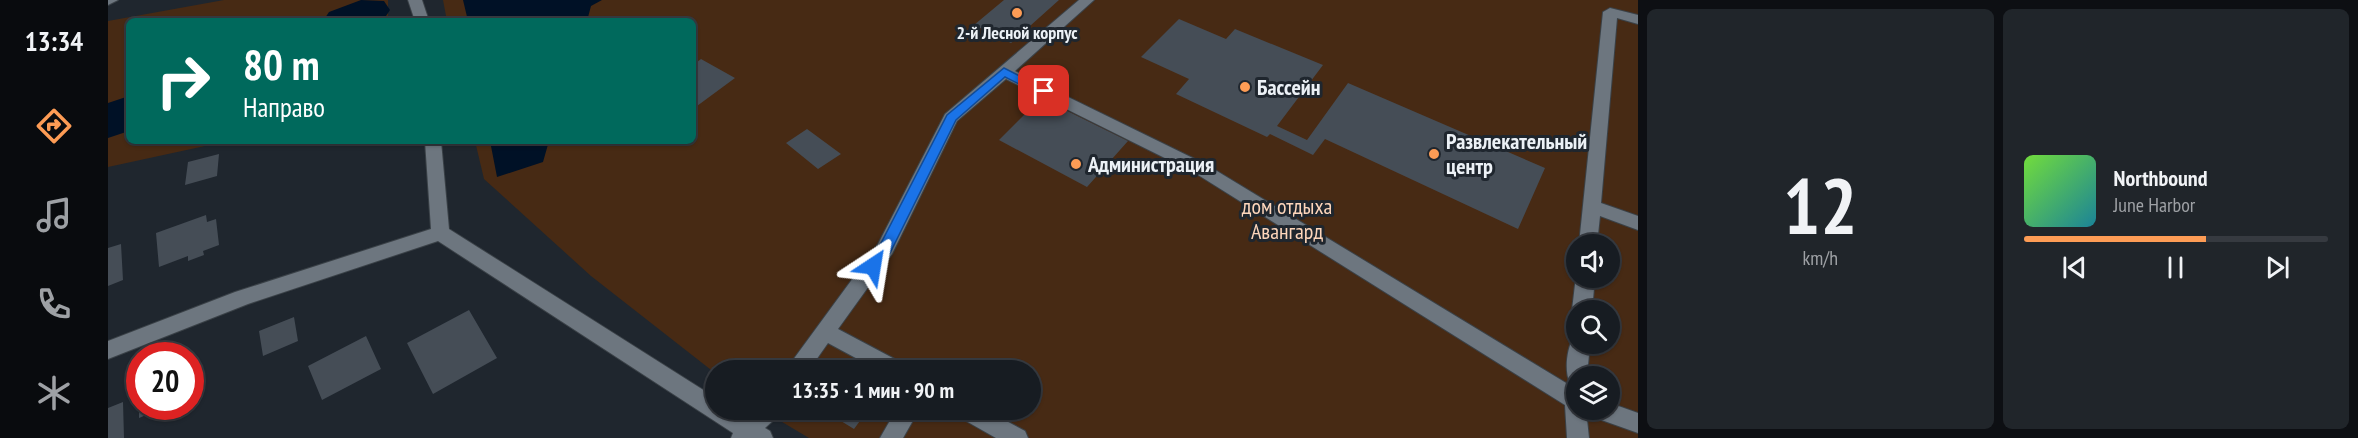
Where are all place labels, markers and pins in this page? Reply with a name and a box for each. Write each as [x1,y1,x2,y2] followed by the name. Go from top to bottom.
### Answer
[1010,6,1024,20] marker: 2-й Лесной корпус
[956,21,1078,44] place label: 2-й Лесной корпус
[1018,65,1069,116] pin
[1257,73,1320,101] place label: Бассейн
[1238,80,1252,94] marker: Бассейн
[1446,127,1587,180] place label: Развлекательный центр
[1427,147,1441,161] marker: Развлекательный центр
[1087,150,1214,178] place label: Администрация
[1069,157,1083,171] marker: Администрация

